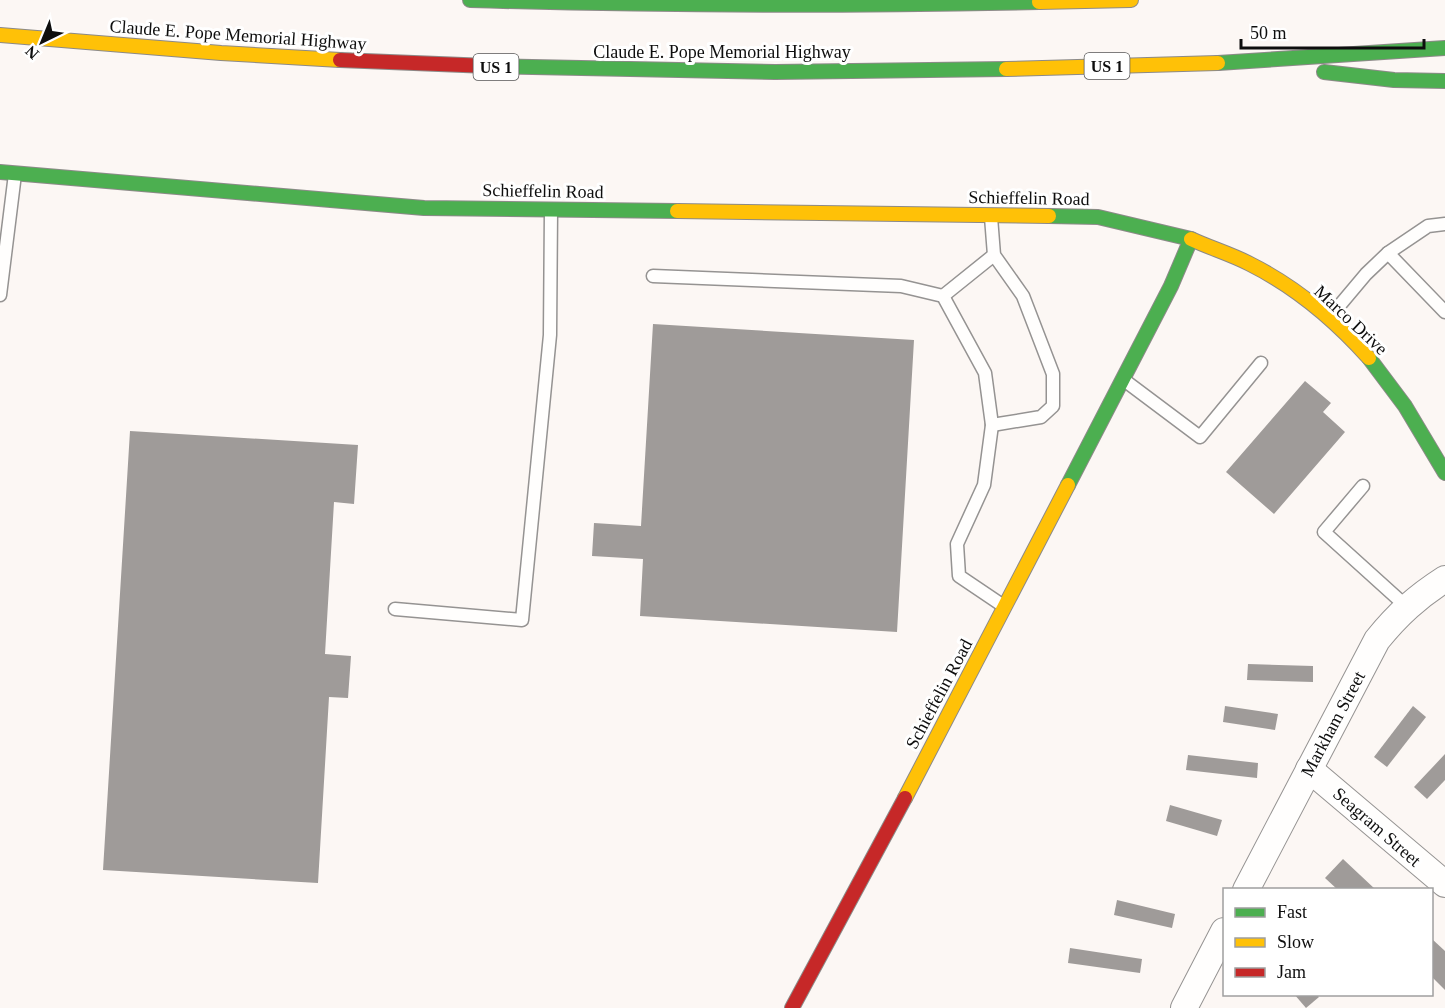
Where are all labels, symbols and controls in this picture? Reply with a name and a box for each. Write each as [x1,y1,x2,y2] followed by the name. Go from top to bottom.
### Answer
[12,12,72,72] north arrow
[1241,12,1424,50] scale bar
[109,16,367,54] street label: Claude E. Pope Memorial Highway
[1250,23,1287,43] text: 50 m
[22,42,42,63] text: N
[593,42,851,62] street label: Claude E. Pope Memorial Highway
[1084,53,1130,79] road number: US 1
[474,54,518,80] road number: US 1
[482,180,604,202] street label: Schieffelin Road
[968,187,1090,209] street label: Schieffelin Road
[1310,281,1392,359] street label: Marco Drive
[902,636,976,752] street label: Schieffelin Road
[1297,668,1369,780] street label: Markham Street
[1329,784,1425,870] street label: Seagram Street
[1223,888,1433,996] legend
[1277,902,1307,922] text: Fast
[1277,932,1314,952] text: Slow
[1277,962,1306,982] text: Jam

